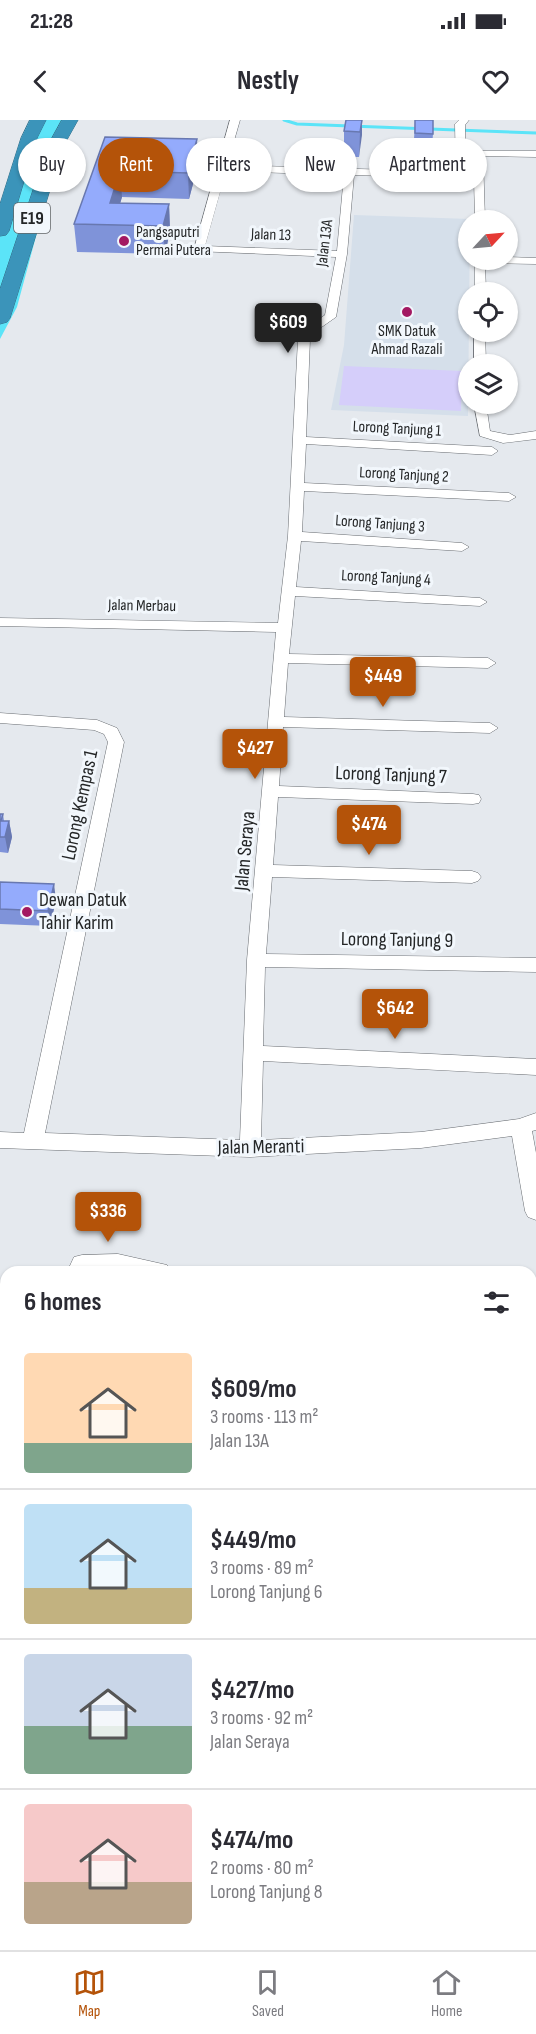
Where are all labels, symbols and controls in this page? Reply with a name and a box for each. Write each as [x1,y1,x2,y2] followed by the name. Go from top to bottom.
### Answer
[30,8,73,35] text: 21:28
[24,65,57,98] icon: back
[237,65,299,97] text: Nestly
[479,65,512,98] icon: heart
[18,138,86,192] chip: Buy
[98,138,174,192] chip: Rent
[186,138,272,192] chip: Filters
[284,138,357,192] chip: New
[369,138,487,192] chip: Apartment
[14,203,50,233] road number: E19
[458,210,518,270] north arrow
[458,210,518,414] map controls
[313,218,337,269] street label: Jalan 13A
[136,223,211,260] place label: Pangsaputri Permai Putera
[250,225,291,245] street label: Jalan 13
[117,234,131,248] marker: Pangsaputri Permai Putera
[458,282,518,342] button: locate
[252,303,324,354] pin: $609
[400,305,414,319] marker: SMK Datuk Ahmad Razali
[269,310,307,334] text: $609
[370,322,443,359] place label: SMK Datuk Ahmad Razali
[458,354,518,414] button: layers
[352,417,442,441] street label: Lorong Tanjung 1
[359,463,449,487] street label: Lorong Tanjung 2
[335,511,425,537] street label: Lorong Tanjung 3
[341,566,432,590] street label: Lorong Tanjung 4
[107,596,176,616] street label: Jalan Merbau
[347,657,419,708] pin: $449
[364,664,402,688] text: $449
[219,729,291,780] pin: $427
[236,736,274,760] text: $427
[57,748,103,862] street label: Lorong Kempas 1
[335,761,447,789] street label: Lorong Tanjung 7
[333,805,405,856] pin: $474
[229,810,260,893] street label: Jalan Seraya
[351,812,387,836] text: $474
[39,888,127,935] place label: Dewan Datuk Tahir Karim
[20,905,34,919] marker: Dewan Datuk Tahir Karim
[341,927,453,953] street label: Lorong Tanjung 9
[359,989,431,1040] pin: $642
[376,996,414,1020] text: $642
[217,1134,304,1160] street label: Jalan Meranti
[72,1192,144,1243] pin: $336
[89,1199,127,1223] text: $336
[480,1286,513,1319] icon: filters
[24,1287,102,1318] text: 6 homes
[210,1374,297,1405] text: $609/mo
[72,1377,144,1449] icon: home
[210,1405,319,1429] text: 3 rooms · 113 m²
[210,1429,269,1453] text: Jalan 13A
[210,1525,296,1556] text: $449/mo
[72,1528,144,1600] icon: home
[210,1556,314,1580] text: 3 rooms · 89 m²
[210,1580,322,1604] text: Lorong Tanjung 6
[210,1675,294,1706] text: $427/mo
[72,1678,144,1750] icon: home
[210,1706,313,1730] text: 3 rooms · 92 m²
[210,1730,290,1754] text: Jalan Seraya
[210,1825,293,1856] text: $474/mo
[72,1828,144,1900] icon: home
[210,1856,314,1880] text: 2 rooms · 80 m²
[210,1880,322,1904] text: Lorong Tanjung 8
[73,1966,106,2021] tab: Map
[251,1966,284,2021] tab: Saved
[430,1966,463,2021] tab: Home

